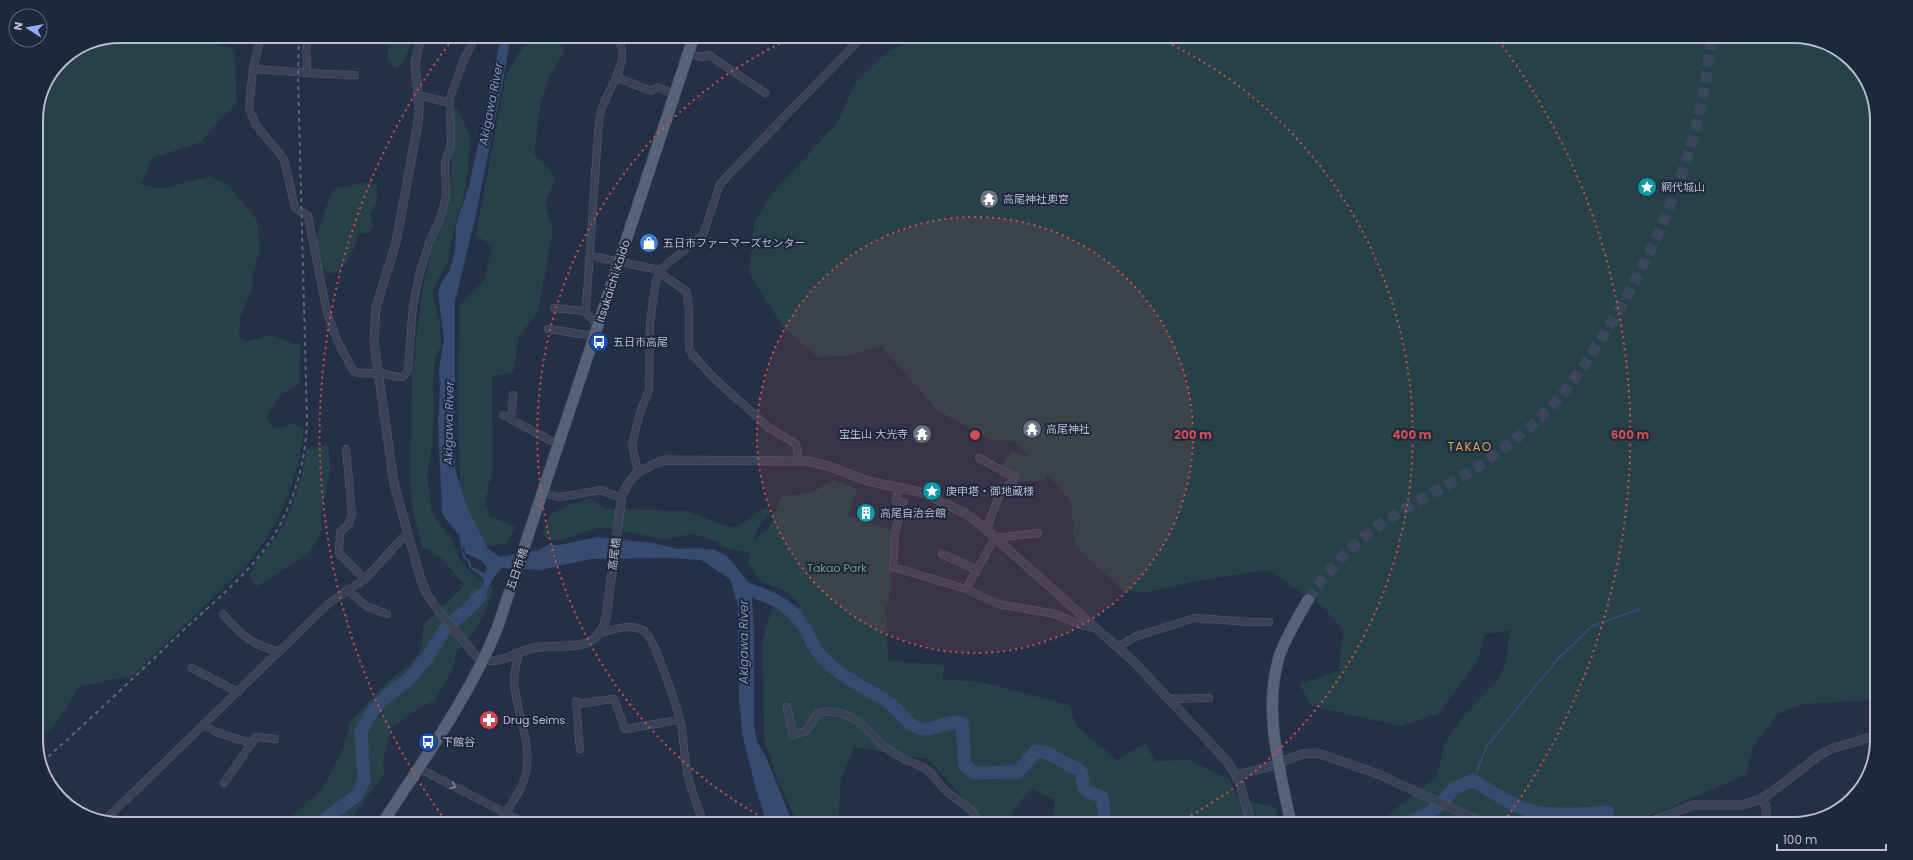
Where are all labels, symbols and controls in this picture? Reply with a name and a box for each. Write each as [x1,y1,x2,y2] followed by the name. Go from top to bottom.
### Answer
[8,8,48,48] north arrow
[10,21,27,32] text: N
[474,61,507,148] water label: Akigawa River
[1636,176,1658,198] place icon: 網代城山
[1661,179,1705,195] place label: 網代城山
[978,188,1000,210] temple icon: 高尾神社奥宮
[1003,191,1069,207] place label: 高尾神社奥宮
[638,232,660,254] shop icon: 五日市ファーマーズセンター
[663,235,805,251] place label: 五日市ファーマーズセンター
[592,238,634,324] street label: Itsukaichi Kaido
[588,331,610,353] bus stop icon: 五日市高尾
[613,334,668,350] place label: 五日市高尾
[439,380,458,466] water label: Akigawa River
[1021,418,1043,440] temple icon: 高尾神社
[1046,421,1090,437] place label: 高尾神社
[911,423,933,445] temple icon: 宝生山 大光寺
[839,426,908,442] place label: 宝生山 大光寺
[1174,426,1212,443] text: 200 m
[1392,426,1432,443] text: 400 m
[1611,426,1650,443] text: 600 m
[968,428,982,442] centre of rings
[1448,438,1492,455] district label: TAKAO
[921,480,943,502] place icon: 庚申塔・御地蔵様
[946,483,1034,499] place label: 庚申塔・御地蔵様
[855,502,877,524] building icon: 高尾自治会館
[880,505,946,521] place label: 高尾自治会館
[604,537,624,571] street label: 高尾橋
[502,546,532,592] street label: 五日市橋
[807,560,867,576] park label: Takao Park
[735,600,752,685] water label: Akigawa River
[478,709,500,731] pharmacy icon: Drug Seims
[503,712,566,728] place label: Drug Seims
[417,731,439,753] bus stop icon: 下館谷
[442,734,475,750] place label: 下館谷
[449,781,456,789] one-way arrow
[1777,826,1886,852] scale bar
[1783,831,1817,848] text: 100 m

